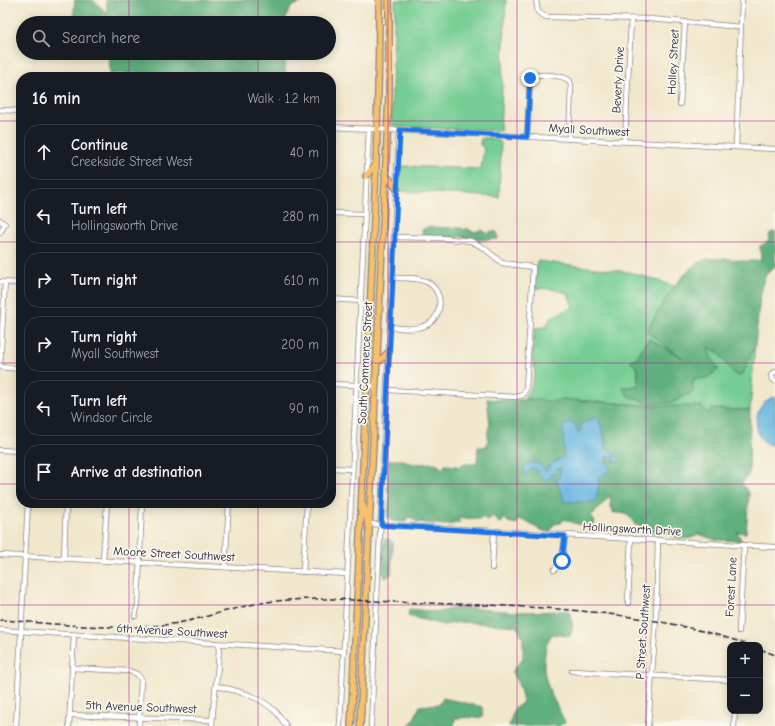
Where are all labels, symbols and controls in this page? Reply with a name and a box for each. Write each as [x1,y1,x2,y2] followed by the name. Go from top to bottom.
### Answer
[16,16,336,60] search box
[30,27,52,49] icon: search
[664,28,682,95] street label: Holley Street
[62,29,140,47] text: Search here
[609,46,627,114] street label: Beverly Drive
[521,69,539,87] route end
[32,89,81,108] text: 16 min
[247,91,320,106] text: Walk · 1.2 km
[548,121,630,139] street label: Myall Southwest
[71,136,128,154] text: Continue
[33,141,55,163] icon: ahead
[290,145,319,160] text: 40 m
[71,154,192,169] text: Creekside Street West
[71,200,127,218] text: Turn left
[33,205,55,227] icon: left
[282,209,319,224] text: 280 m
[71,218,178,233] text: Hollingsworth Drive
[33,269,55,291] icon: right
[71,271,137,289] text: Turn right
[284,273,319,288] text: 610 m
[355,301,375,425] street label: South Commerce Street
[71,328,137,346] text: Turn right
[33,333,55,355] icon: right
[281,337,319,352] text: 200 m
[71,346,159,361] text: Myall Southwest
[71,392,127,410] text: Turn left
[33,397,55,419] icon: left
[289,401,319,416] text: 90 m
[71,410,152,425] text: Windsor Circle
[33,461,55,483] icon: arrive
[71,463,202,481] text: Arrive at destination
[582,519,682,539] street label: Hollingsworth Drive
[113,544,236,564] street label: Moore Street Southwest
[553,552,571,570] route start
[722,557,740,617] street label: Forest Lane
[633,583,653,680] street label: P Street Southwest
[116,621,228,641] street label: 6th Avenue Southwest
[727,642,763,714] map controls
[727,642,763,678] button: +
[727,678,763,714] button: −
[85,698,197,716] street label: 5th Avenue Southwest

